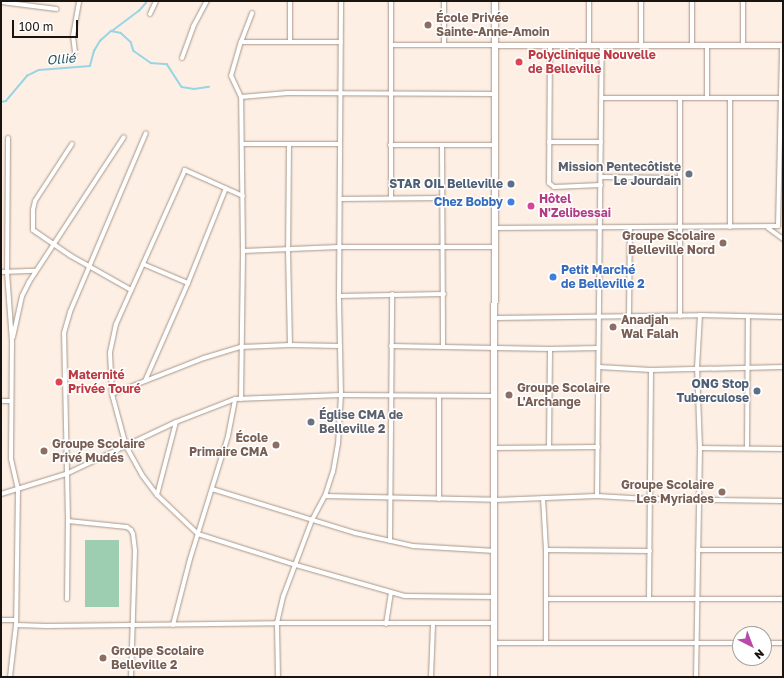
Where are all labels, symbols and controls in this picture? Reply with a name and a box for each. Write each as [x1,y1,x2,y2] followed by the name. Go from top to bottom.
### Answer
[436,11,549,39] place label: École Privée Sainte-Anne-Amoin
[14,12,80,38] scale bar
[19,19,53,34] text: 100 m
[423,20,433,30] marker: École Privée Sainte-Anne-Amoin
[528,48,656,76] place label: Polyclinique Nouvelle de Belleville
[46,50,76,68] water label: Ollié
[513,56,525,68] marker: Polyclinique Nouvelle de Belleville
[558,160,681,188] place label: Mission Pentecôtiste Le Jourdain
[684,169,694,179] marker: Mission Pentecôtiste Le Jourdain
[389,177,503,191] place label: STAR OIL Belleville
[506,179,516,189] marker: STAR OIL Belleville
[539,192,611,220] place label: Hôtel N'Zelibessai
[434,195,503,209] place label: Chez Bobby
[506,197,516,207] marker: Chez Bobby
[526,201,536,211] marker: Hôtel N'Zelibessai
[622,229,715,257] place label: Groupe Scolaire Belleville Nord
[718,238,728,248] marker: Groupe Scolaire Belleville Nord
[561,263,645,291] place label: Petit Marché de Belleville 2
[548,272,558,282] marker: Petit Marché de Belleville 2
[621,313,678,341] place label: Anadjah Wal Falah
[608,322,618,332] marker: Anadjah Wal Falah
[68,368,141,396] place label: Maternité Privée Touré
[53,376,65,388] marker: Maternité Privée Touré
[677,377,749,405] place label: ONG Stop Tuberculose
[517,381,610,409] place label: Groupe Scolaire L'Archange
[752,386,762,396] marker: ONG Stop Tuberculose
[504,390,514,400] marker: Groupe Scolaire L'Archange
[319,408,403,436] place label: Église CMA de Belleville 2
[306,417,316,427] marker: Église CMA de Belleville 2
[189,431,268,459] place label: École Primaire CMA
[52,437,145,465] place label: Groupe Scolaire Privé Mudés
[271,440,281,450] marker: École Primaire CMA
[39,446,49,456] marker: Groupe Scolaire Privé Mudés
[621,478,714,506] place label: Groupe Scolaire Les Myriades
[717,487,727,497] marker: Groupe Scolaire Les Myriades
[732,626,772,666] north arrow
[111,644,204,672] place label: Groupe Scolaire Belleville 2
[752,647,767,662] text: N
[98,653,108,663] marker: Groupe Scolaire Belleville 2

